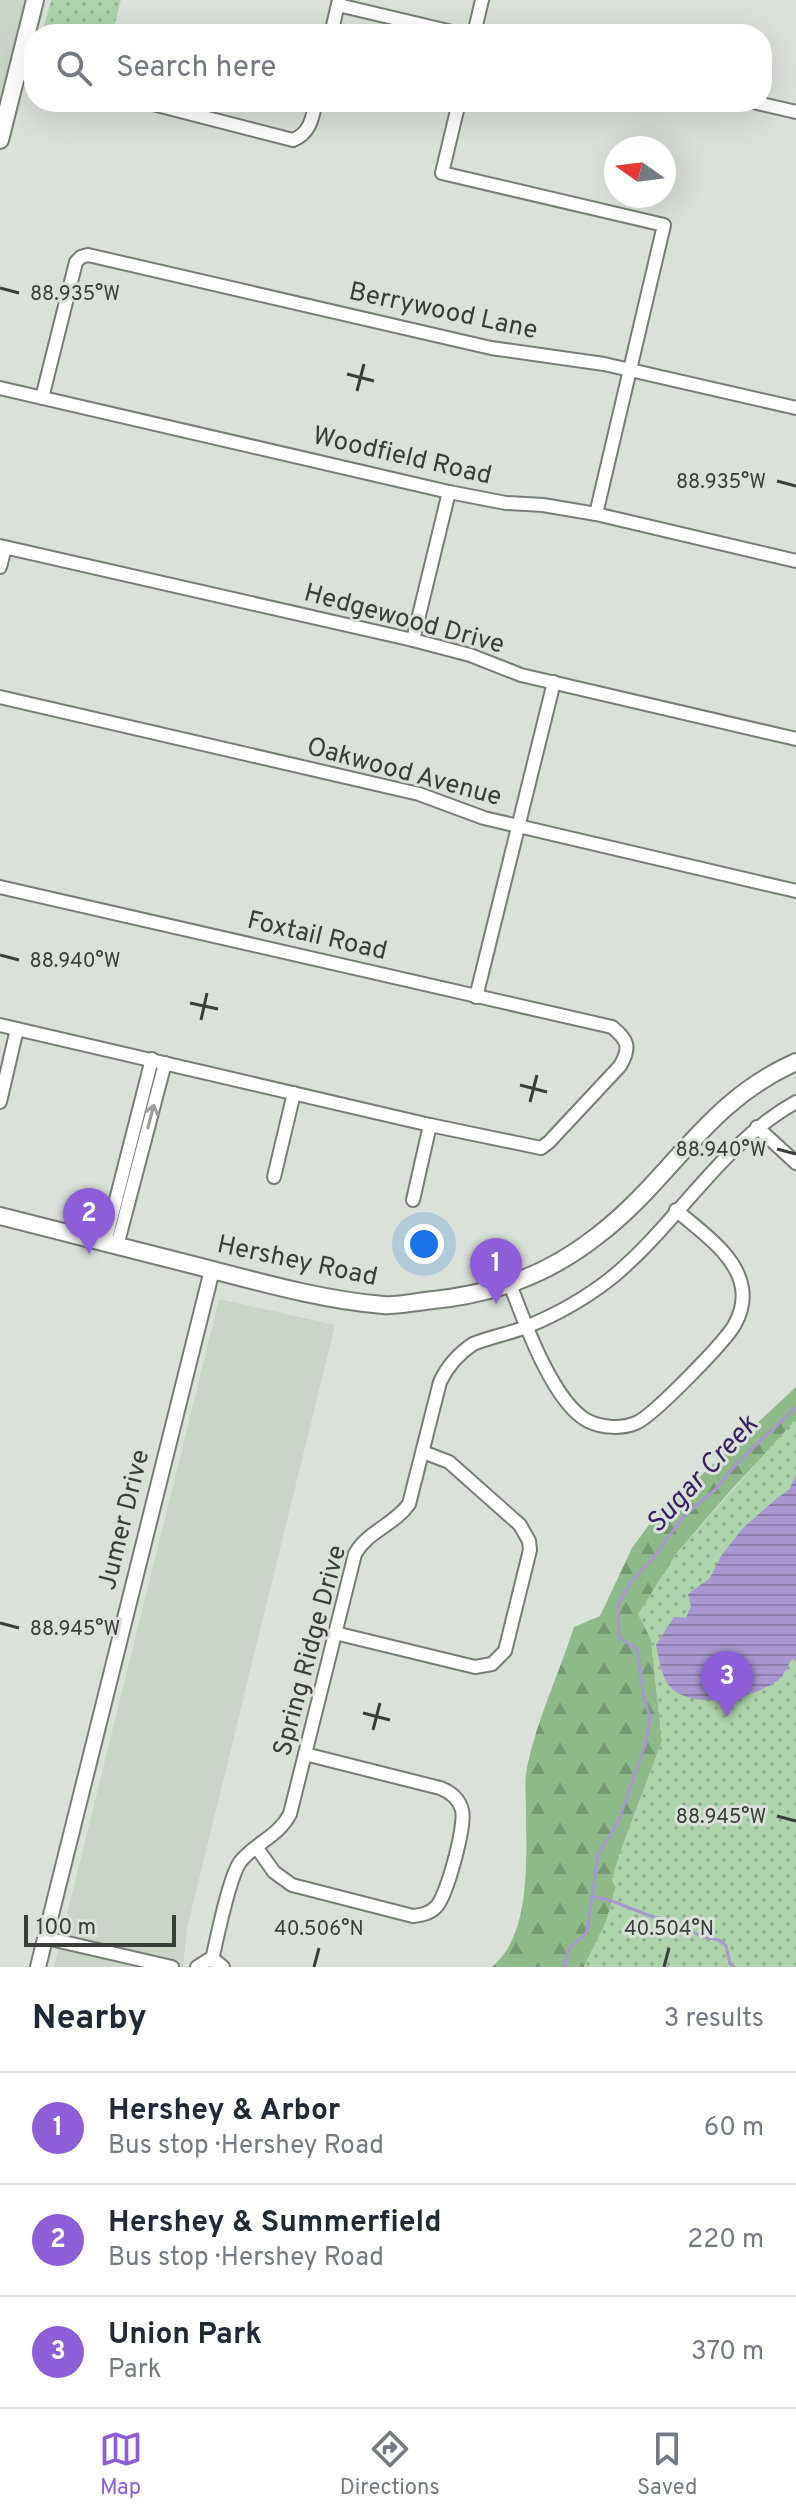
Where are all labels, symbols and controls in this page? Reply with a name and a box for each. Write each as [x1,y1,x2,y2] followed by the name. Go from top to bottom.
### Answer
[24,24,772,112] search box
[52,46,96,90] icon: search
[116,50,276,87] text: Search here
[604,136,676,208] north arrow
[346,276,540,348] street label: Berrywood Lane
[30,282,120,308] text: 88.935°W
[309,420,495,494] street label: Woodfield Road
[676,470,766,496] text: 88.935°W
[300,577,508,663] street label: Hedgewood Drive
[303,731,505,815] street label: Oakwood Avenue
[244,905,390,969] street label: Foxtail Road
[29,949,121,975] text: 88.940°W
[145,1104,160,1130] one-way arrow
[675,1138,767,1164] text: 88.940°W
[63,1188,115,1254] pin: 2
[404,1224,444,1264] your location
[214,1229,380,1295] street label: Hershey Road
[470,1238,522,1304] pin: 1
[639,1408,767,1542] water label: Sugar Creek
[92,1446,158,1594] street label: Jumer Drive
[267,1542,355,1760] street label: Spring Ridge Drive
[30,1617,120,1643] text: 88.945°W
[701,1651,753,1717] pin: 3
[676,1805,766,1831] text: 88.945°W
[24,1911,176,1947] scale bar
[36,1915,96,1942] text: 100 m
[274,1917,364,1943] text: 40.506°N
[624,1917,714,1943] text: 40.504°N
[32,1998,147,2041] text: Nearby
[664,2003,764,2036] text: 3 results
[108,2093,340,2130] text: Hershey & Arbor
[53,2112,63,2145] text: 1
[704,2112,764,2145] text: 60 m
[108,2130,384,2163] text: Bus stop · Hershey Road
[108,2205,442,2242] text: Hershey & Summerfield
[50,2224,66,2257] text: 2
[687,2224,764,2257] text: 220 m
[108,2242,384,2275] text: Bus stop · Hershey Road
[108,2317,262,2354] text: Union Park
[50,2336,66,2369] text: 3
[691,2336,764,2369] text: 370 m
[108,2354,162,2387] text: Park
[99,2427,143,2502] tab: Map
[340,2427,440,2502] tab: Directions
[637,2427,697,2502] tab: Saved

